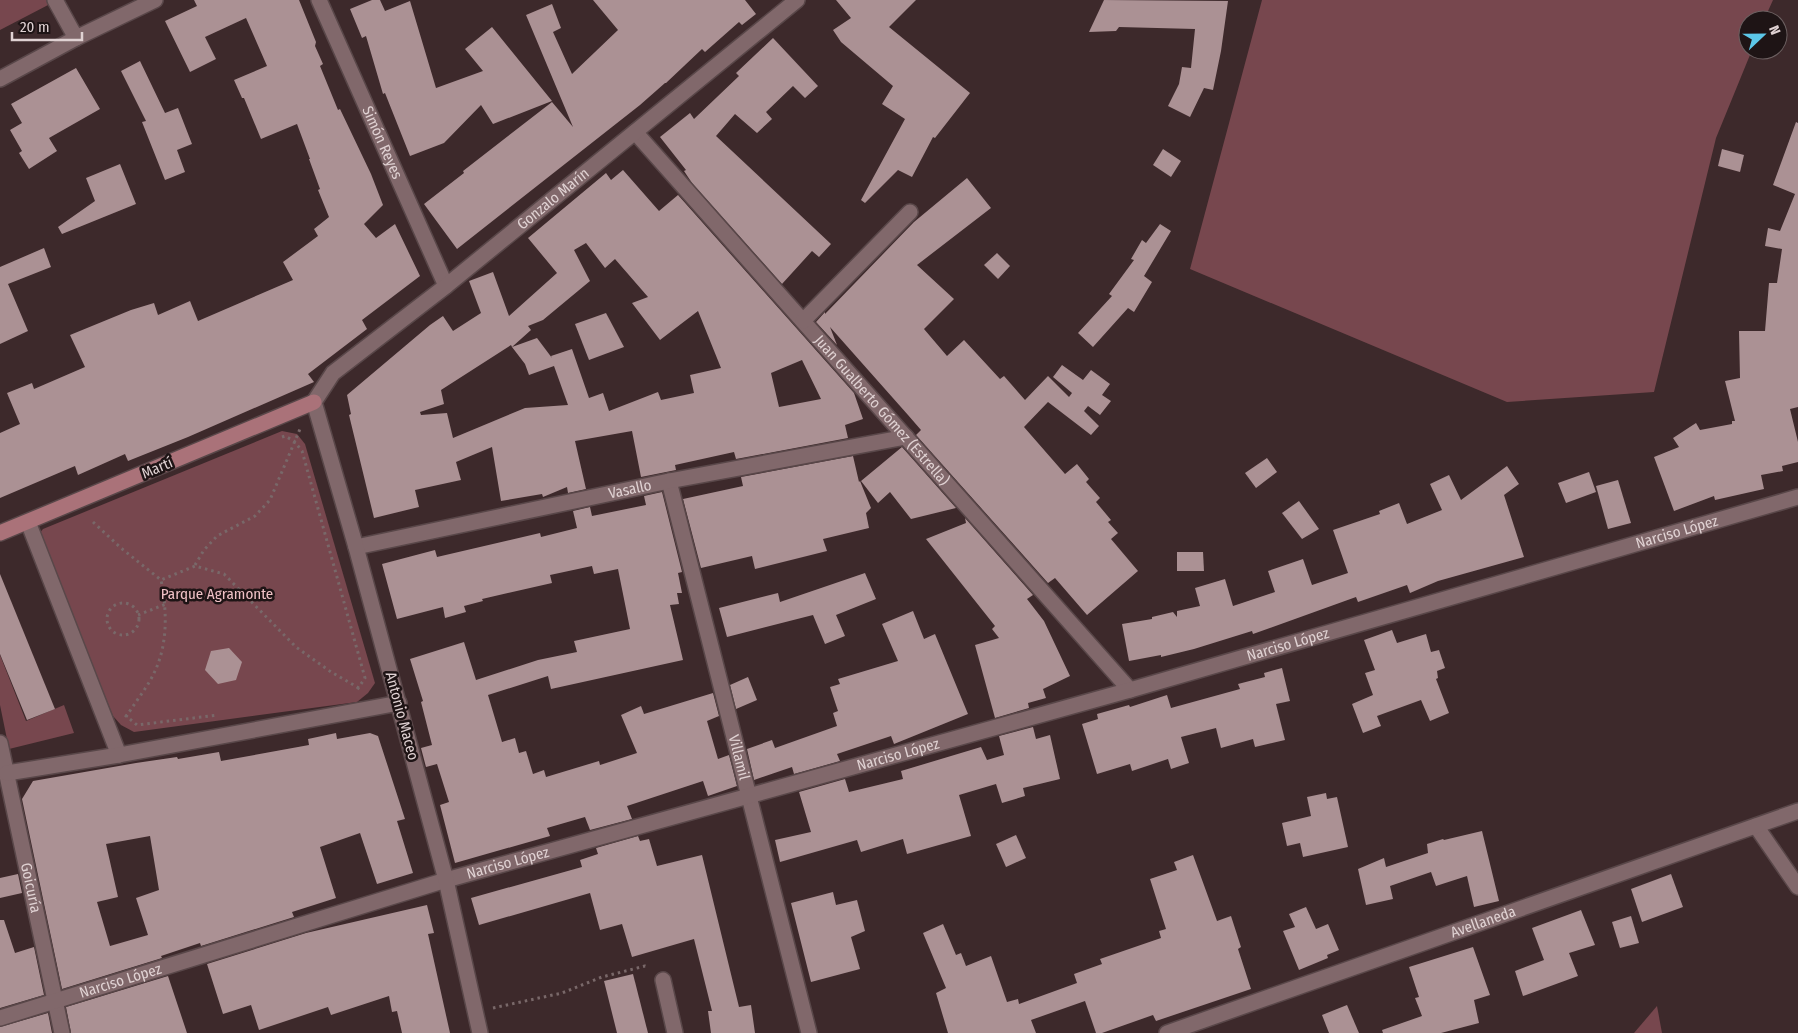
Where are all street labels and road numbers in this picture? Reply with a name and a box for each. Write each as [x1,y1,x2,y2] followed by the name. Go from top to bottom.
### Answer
[358,103,406,182] street label: Simón Reyes
[513,164,593,233] street label: Gonzalo Marín
[811,332,953,489] street label: Juan Gualberto Gómez (Estrella)
[139,453,175,483] street label: Martí
[607,476,653,503] street label: Vasallo
[1634,512,1720,552] street label: Narciso López
[1245,624,1331,665] street label: Narciso López
[382,670,422,762] street label: Antonio Maceo
[725,733,753,782] street label: Villamil
[855,734,941,774] street label: Narciso López
[465,843,551,883] street label: Narciso López
[17,861,45,914] street label: Goicuría
[1448,902,1518,942] street label: Avellaneda
[77,960,164,1002] street label: Narciso López

